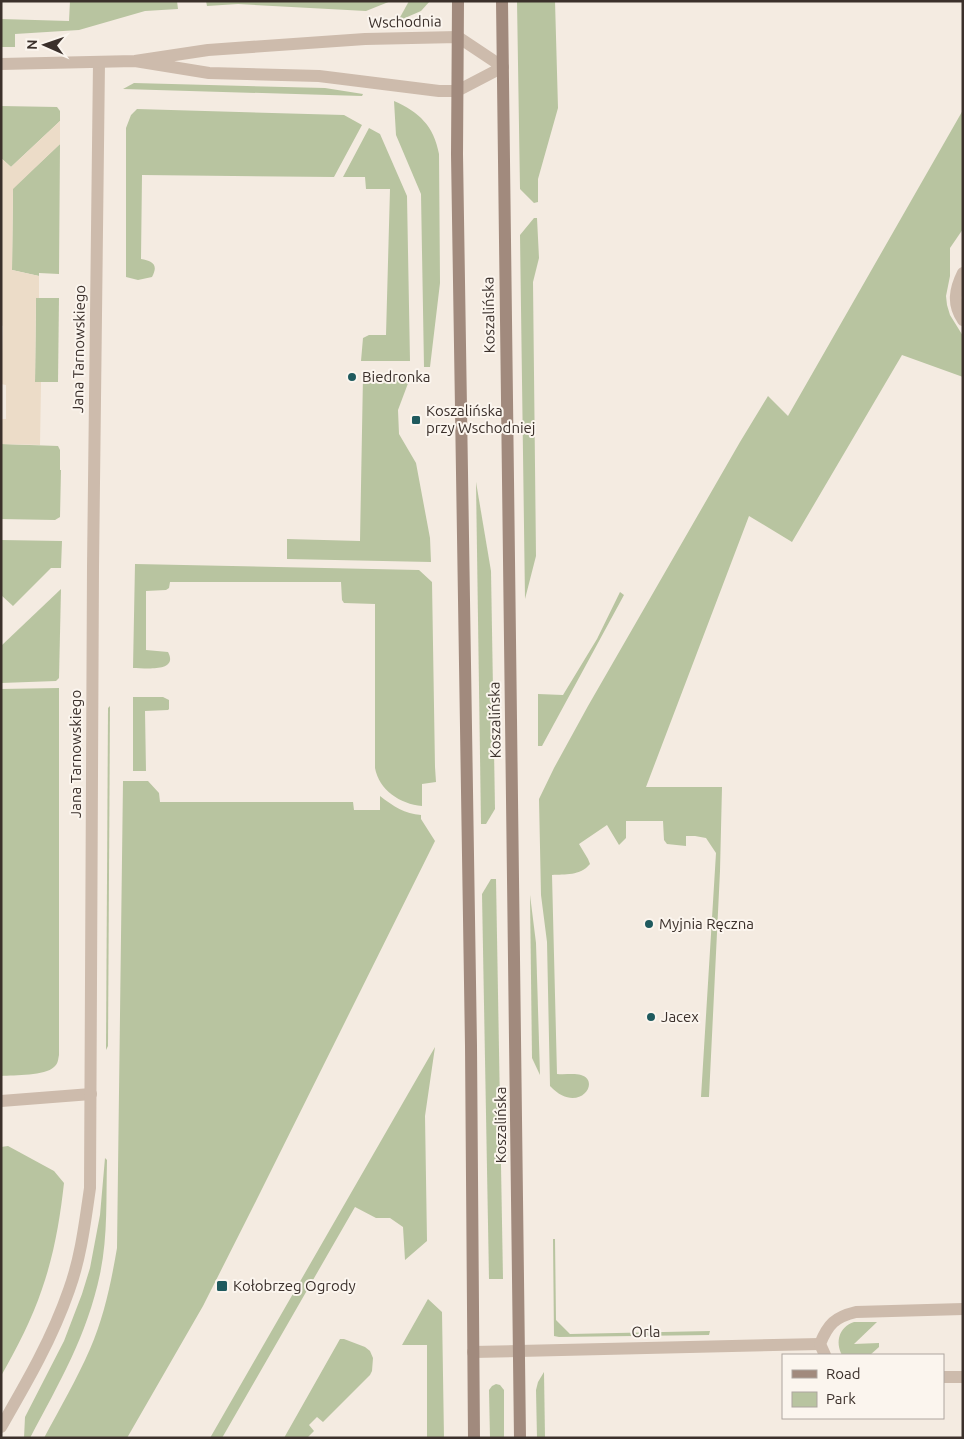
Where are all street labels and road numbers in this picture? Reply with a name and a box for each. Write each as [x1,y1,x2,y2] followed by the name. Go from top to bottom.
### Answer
[368,12,442,31] street label: Wschodnia
[479,277,498,354] street label: Koszalińska
[69,285,88,413] street label: Jana Tarnowskiego
[485,682,504,759] street label: Koszalińska
[67,690,84,818] street label: Jana Tarnowskiego
[492,1087,509,1163] street label: Koszalińska
[631,1323,661,1340] street label: Orla

